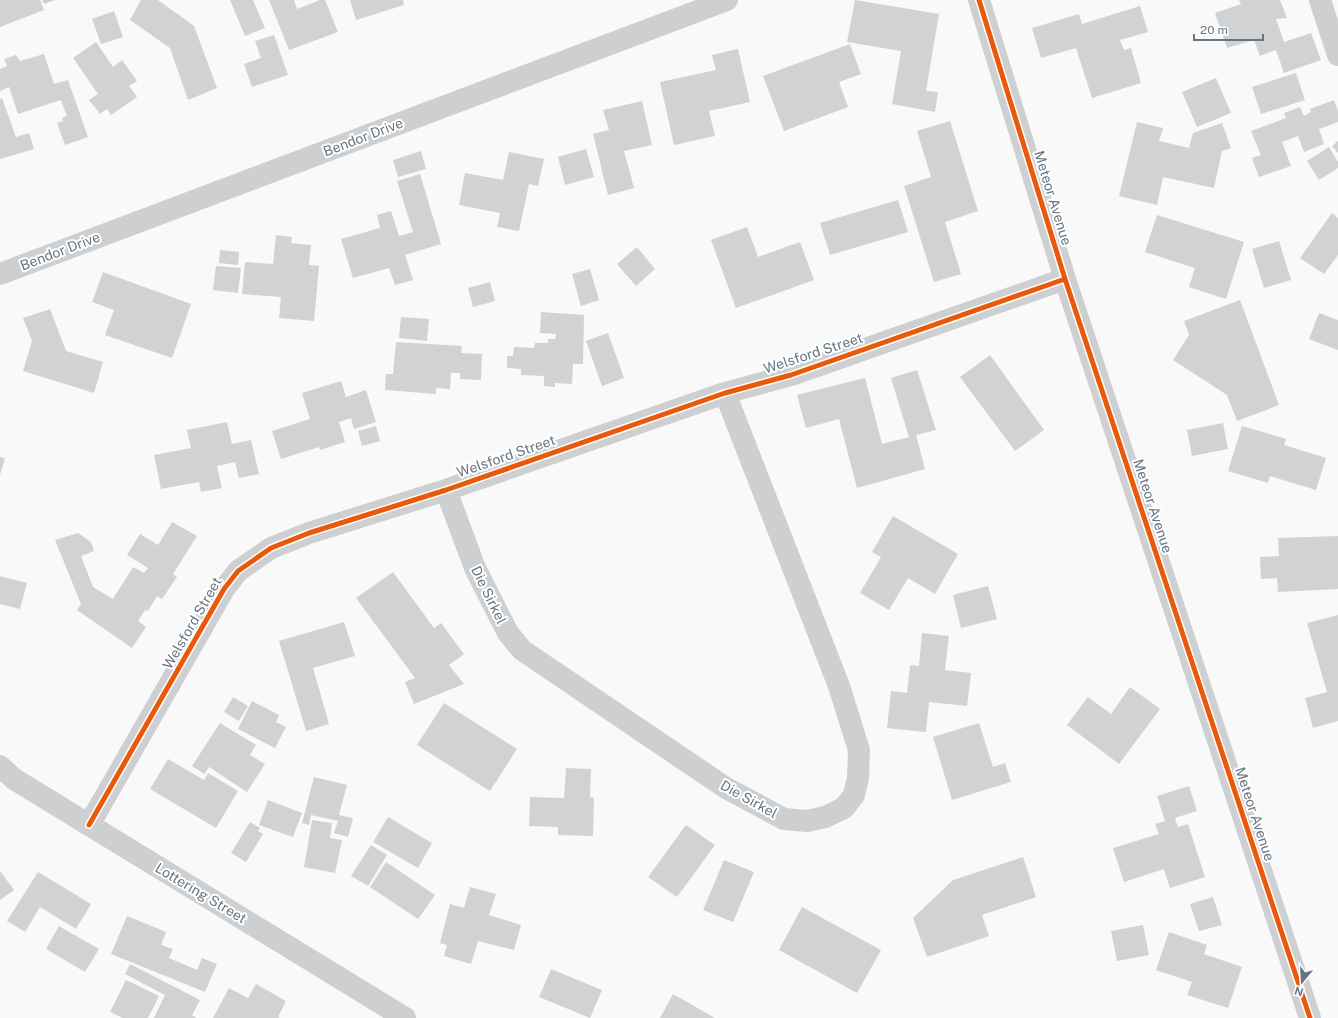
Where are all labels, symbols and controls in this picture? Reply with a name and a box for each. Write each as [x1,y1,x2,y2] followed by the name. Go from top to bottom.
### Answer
[1194,16,1263,42] scale bar
[1200,23,1228,37] text: 20 m
[321,114,405,160] street label: Bendor Drive
[1031,149,1075,247] street label: Meteor Avenue
[18,228,102,274] street label: Bendor Drive
[761,329,865,377] street label: Welsford Street
[455,432,557,480] street label: Welsford Street
[1130,457,1176,555] street label: Meteor Avenue
[468,563,510,627] street label: Die Sirkel
[159,574,225,672] street label: Welsford Street
[1232,765,1278,863] street label: Meteor Avenue
[718,777,780,821] street label: Die Sirkel
[153,859,249,927] street label: Lottering Street
[1282,962,1322,1002] north arrow
[1293,984,1305,999] text: N

